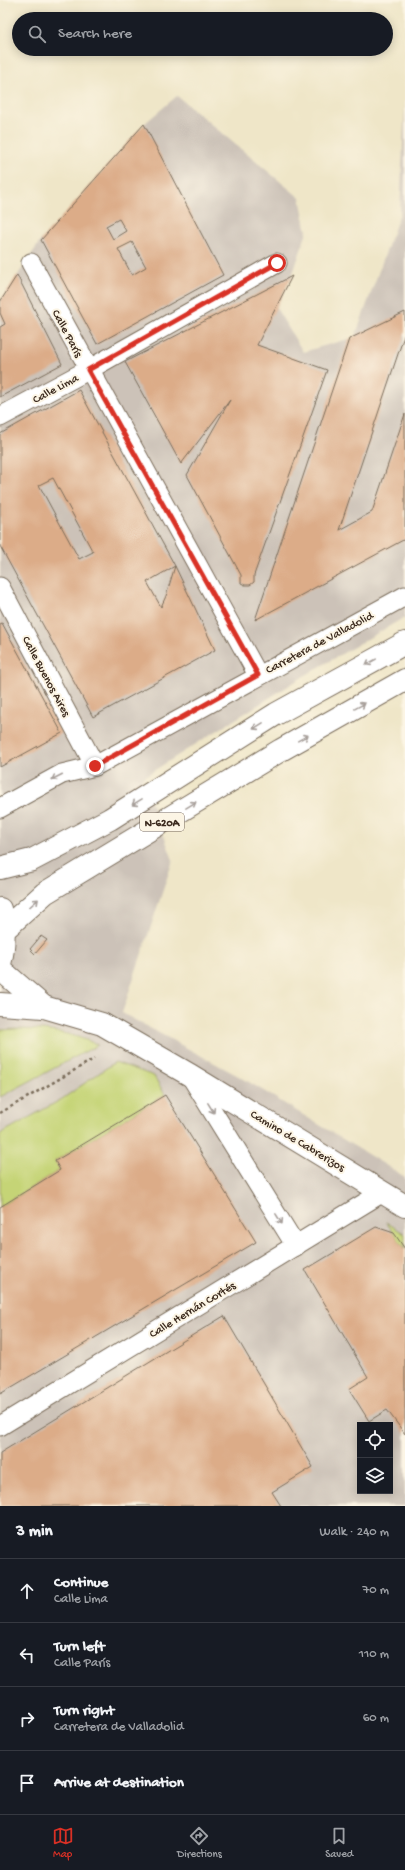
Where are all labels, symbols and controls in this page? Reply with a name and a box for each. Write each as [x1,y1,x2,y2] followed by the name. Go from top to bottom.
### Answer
[12,12,393,56] search box
[26,23,48,45] icon: search
[58,25,132,43] text: Search here
[268,254,286,272] route start
[48,308,85,361] street label: Calle París
[31,372,81,408] street label: Calle Lima
[264,609,377,678] street label: Carretera de Valladolid
[18,634,73,720] street label: Calle Buenos Aires
[365,658,377,666] one-way arrow
[354,701,366,709] one-way arrow
[253,722,264,730] one-way arrow
[297,734,309,741] one-way arrow
[86,757,104,775] route end
[52,773,64,781] one-way arrow
[132,798,143,806] one-way arrow
[185,800,197,808] one-way arrow
[140,813,184,831] road number: N-620A
[28,899,38,908] one-way arrow
[207,1102,215,1114] one-way arrow
[247,1108,347,1176] street label: Camino de Cabrerizos
[275,1213,283,1224] one-way arrow
[147,1279,239,1342] street label: Calle Hernán Cortés
[357,1422,393,1494] map controls
[357,1422,393,1458] button: locate
[357,1458,393,1494] button: layers
[16,1522,53,1542] text: 3 min
[320,1525,389,1540] text: Walk · 240 m
[54,1574,108,1592] text: Continue
[16,1580,38,1602] icon: ahead
[363,1583,389,1598] text: 70 m
[54,1592,108,1607] text: Calle Lima
[54,1638,105,1656] text: Turn left
[16,1644,38,1666] icon: left
[359,1647,389,1662] text: 110 m
[54,1656,110,1671] text: Calle París
[54,1702,114,1720] text: Turn right
[16,1708,38,1730] icon: right
[363,1711,389,1726] text: 60 m
[54,1720,184,1735] text: Carretera de Valladolid
[16,1772,38,1794] icon: arrive
[54,1774,184,1792] text: Arrive at destination
[52,1825,74,1861] tab: Map
[177,1825,222,1861] tab: Directions
[325,1825,353,1861] tab: Saved

